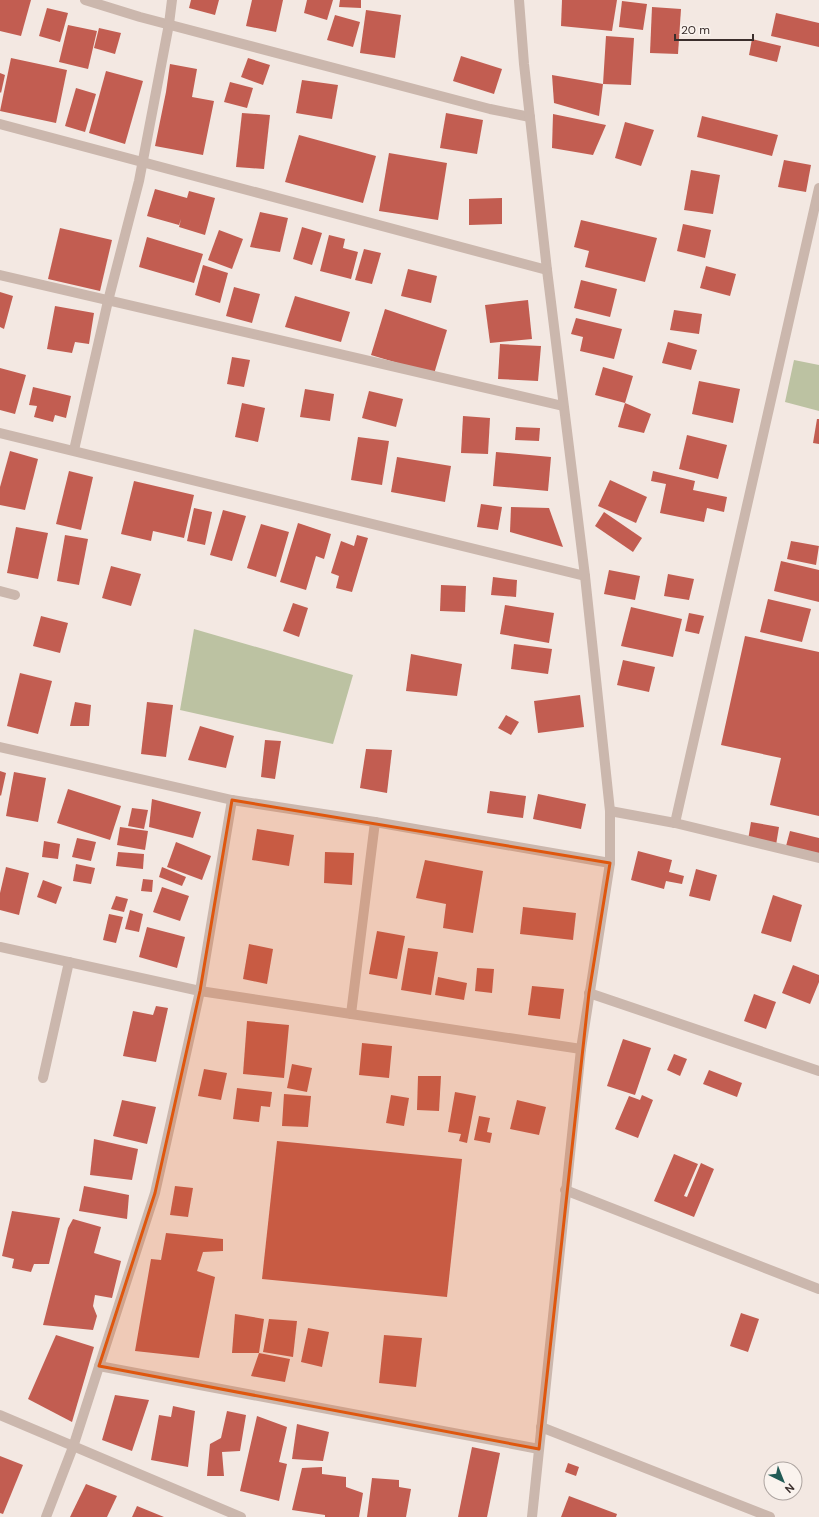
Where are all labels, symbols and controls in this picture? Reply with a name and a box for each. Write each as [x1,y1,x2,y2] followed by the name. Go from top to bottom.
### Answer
[675,16,753,42] scale bar
[681,22,710,38] text: 20 m
[763,1461,803,1501] north arrow
[782,1480,798,1496] text: N

